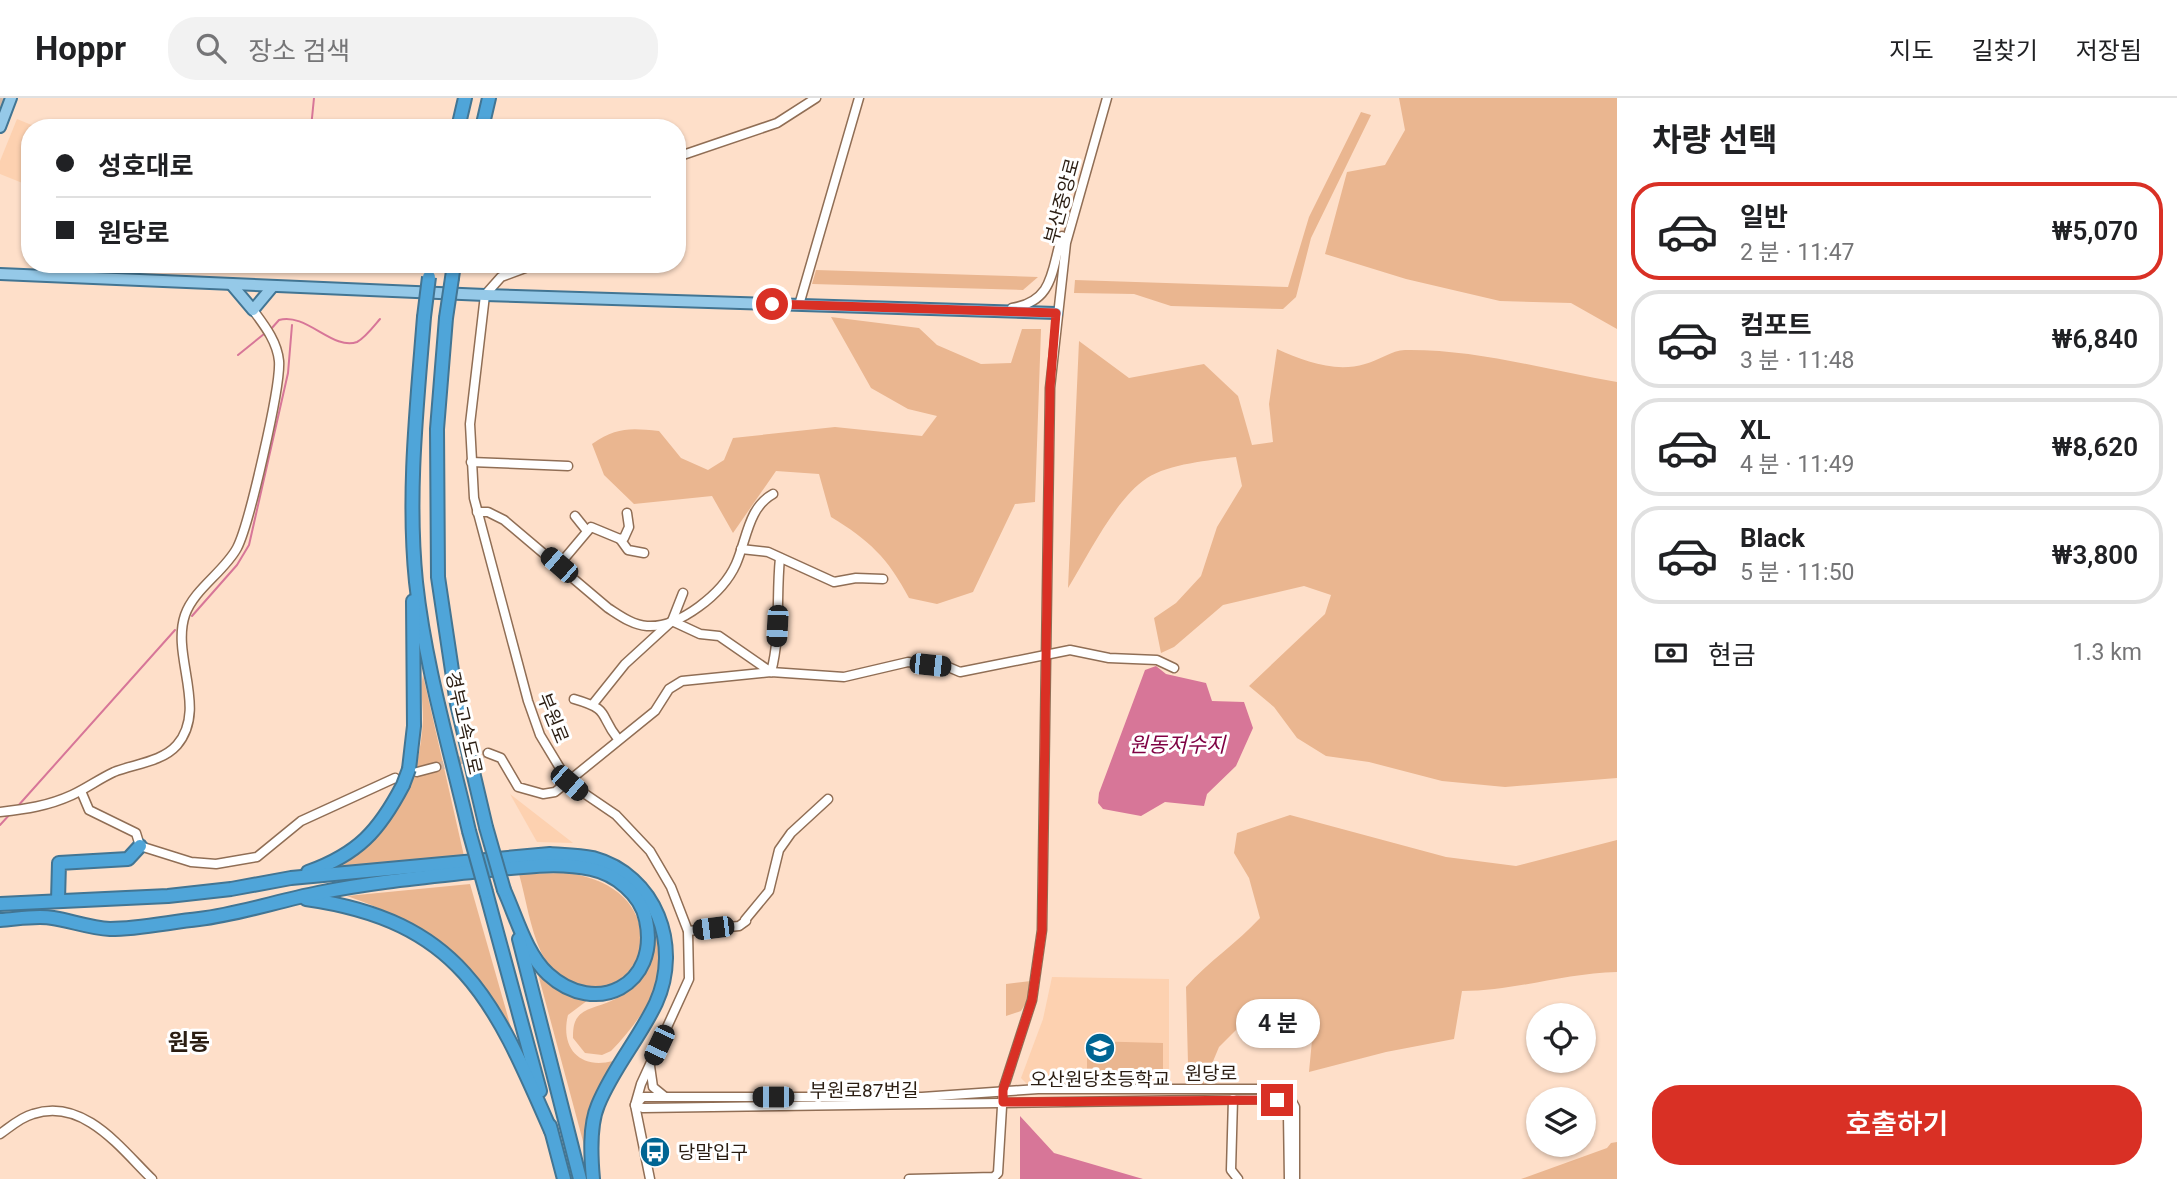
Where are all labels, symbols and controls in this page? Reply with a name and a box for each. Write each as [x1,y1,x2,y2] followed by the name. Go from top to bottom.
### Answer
[168,17,658,80] search box
[35,29,126,68] text: Hoppr
[192,29,230,67] icon: search
[248,36,350,66] text: 장소 검색
[1889,37,1934,65] text: 지도
[1972,37,2038,65] text: 길찾기
[2076,37,2142,65] text: 저장됨
[1652,121,1778,159] text: 차량 선택
[98,151,194,181] text: 성호대로
[1040,156,1084,246] street label: 부산중앙로
[1656,200,1719,263] icon: car
[1740,202,1788,232] text: 일반
[2052,216,2138,246] text: ₩5,070
[98,218,170,248] text: 원당로
[1740,239,1855,266] text: 2 분 · 11:47
[756,288,788,320] route start
[1656,308,1719,371] icon: car
[1740,310,1812,340] text: 컴포트
[2052,324,2138,354] text: ₩6,840
[1740,347,1855,374] text: 3 분 · 11:48
[1740,415,1771,445] text: XL
[1656,416,1719,479] icon: car
[2052,432,2138,462] text: ₩8,620
[1740,451,1855,478] text: 4 분 · 11:49
[1740,523,1805,553] text: Black
[1656,524,1719,587] icon: car
[2052,540,2138,570] text: ₩3,800
[537,543,582,587] car
[1740,559,1855,586] text: 5 분 · 11:50
[766,604,789,648] car
[1652,634,1690,672] icon: cash
[2073,639,2142,666] text: 1.3 km
[1708,640,1756,670] text: 현금
[909,652,952,678] car
[441,669,487,777] street label: 경부고속도로
[533,689,573,747] street label: 부원로
[1129,733,1227,757] water label: 원동저수지
[547,761,592,805] car
[691,915,736,941] car
[1235,998,1319,1048] callout: 4 분
[1526,1003,1596,1157] map controls
[1526,1003,1596,1073] button: locate
[1258,1010,1298,1037] text: 4 분
[641,1022,678,1068] car
[168,1029,210,1056] district label: 원동
[1083,1031,1117,1065] school or university icon: 오산원당초등학교
[1185,1062,1237,1085] street label: 원당로
[1030,1068,1170,1091] place label: 오산원당초등학교
[810,1079,918,1102] street label: 부원로87번길
[1261,1084,1293,1116] route end
[1652,1085,2142,1165] button: 호출하기
[753,1087,795,1108] car
[1526,1087,1596,1157] button: layers
[638,1135,672,1169] bus stop icon: 당말입구
[678,1141,748,1164] place label: 당말입구

